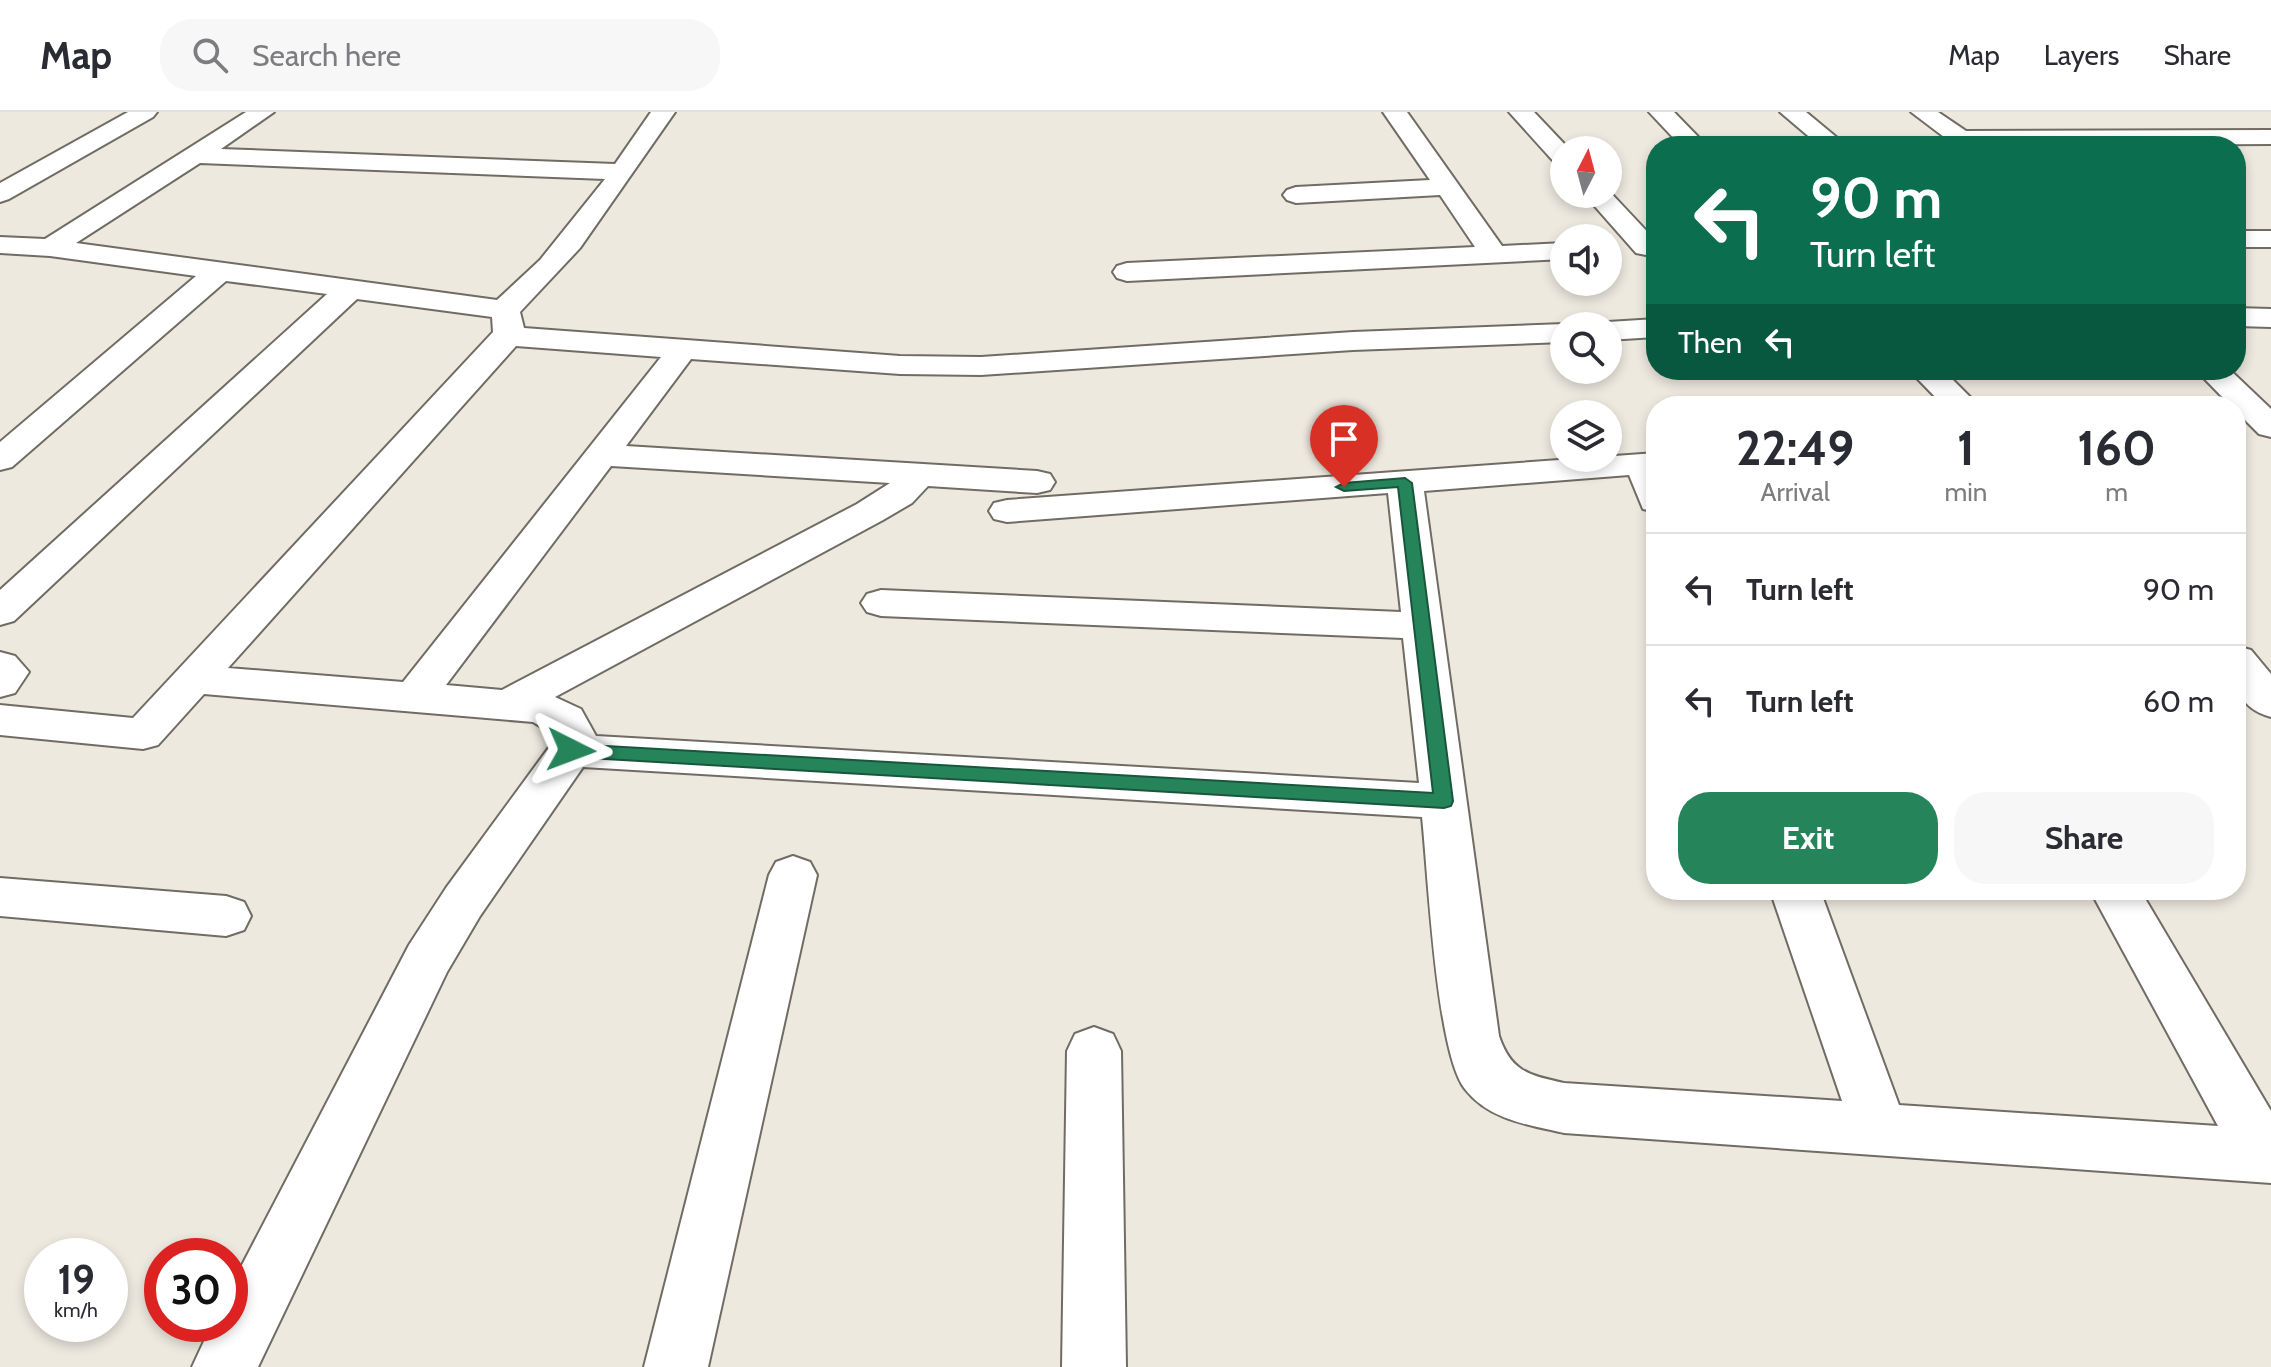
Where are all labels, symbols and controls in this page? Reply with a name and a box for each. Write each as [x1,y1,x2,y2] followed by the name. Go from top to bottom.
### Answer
[160,19,720,91] search box
[40,32,112,79] text: Map
[188,33,232,77] icon: search
[252,37,401,74] text: Search here
[1948,38,2000,72] text: Map
[2044,38,2119,72] text: Layers
[2163,38,2231,72] text: Share
[1550,136,1622,208] north arrow
[1550,136,1622,472] map controls
[1810,164,1942,232] text: 90 m
[1678,168,1782,272] icon: left
[1550,224,1622,296] button: sound
[1810,232,1935,276] text: Turn left
[1550,312,1622,384] button: search
[1758,320,1802,364] icon: left
[1678,324,1742,361] text: Then
[1550,400,1622,472] button: layers
[1310,405,1378,487] pin
[1322,417,1366,461] icon: arrive
[1736,419,1854,477] text: 22:49
[1957,419,1975,477] text: 1
[2077,419,2156,477] text: 160
[1761,476,1830,508] text: Arrival
[1944,476,1987,508] text: min
[2105,476,2128,508] text: m
[1678,567,1722,611] icon: left
[1746,571,1854,608] text: Turn left
[2143,571,2214,608] text: 90 m
[1678,679,1722,723] icon: left
[1746,683,1854,720] text: Turn left
[2143,683,2214,720] text: 60 m
[529,708,613,792] position arrow
[1678,792,1938,884] button: Exit
[1954,792,2214,884] button: Share
[144,1238,248,1342] speed limit sign: 30
[57,1255,95,1304] text: 19
[54,1298,98,1322] text: km/h

